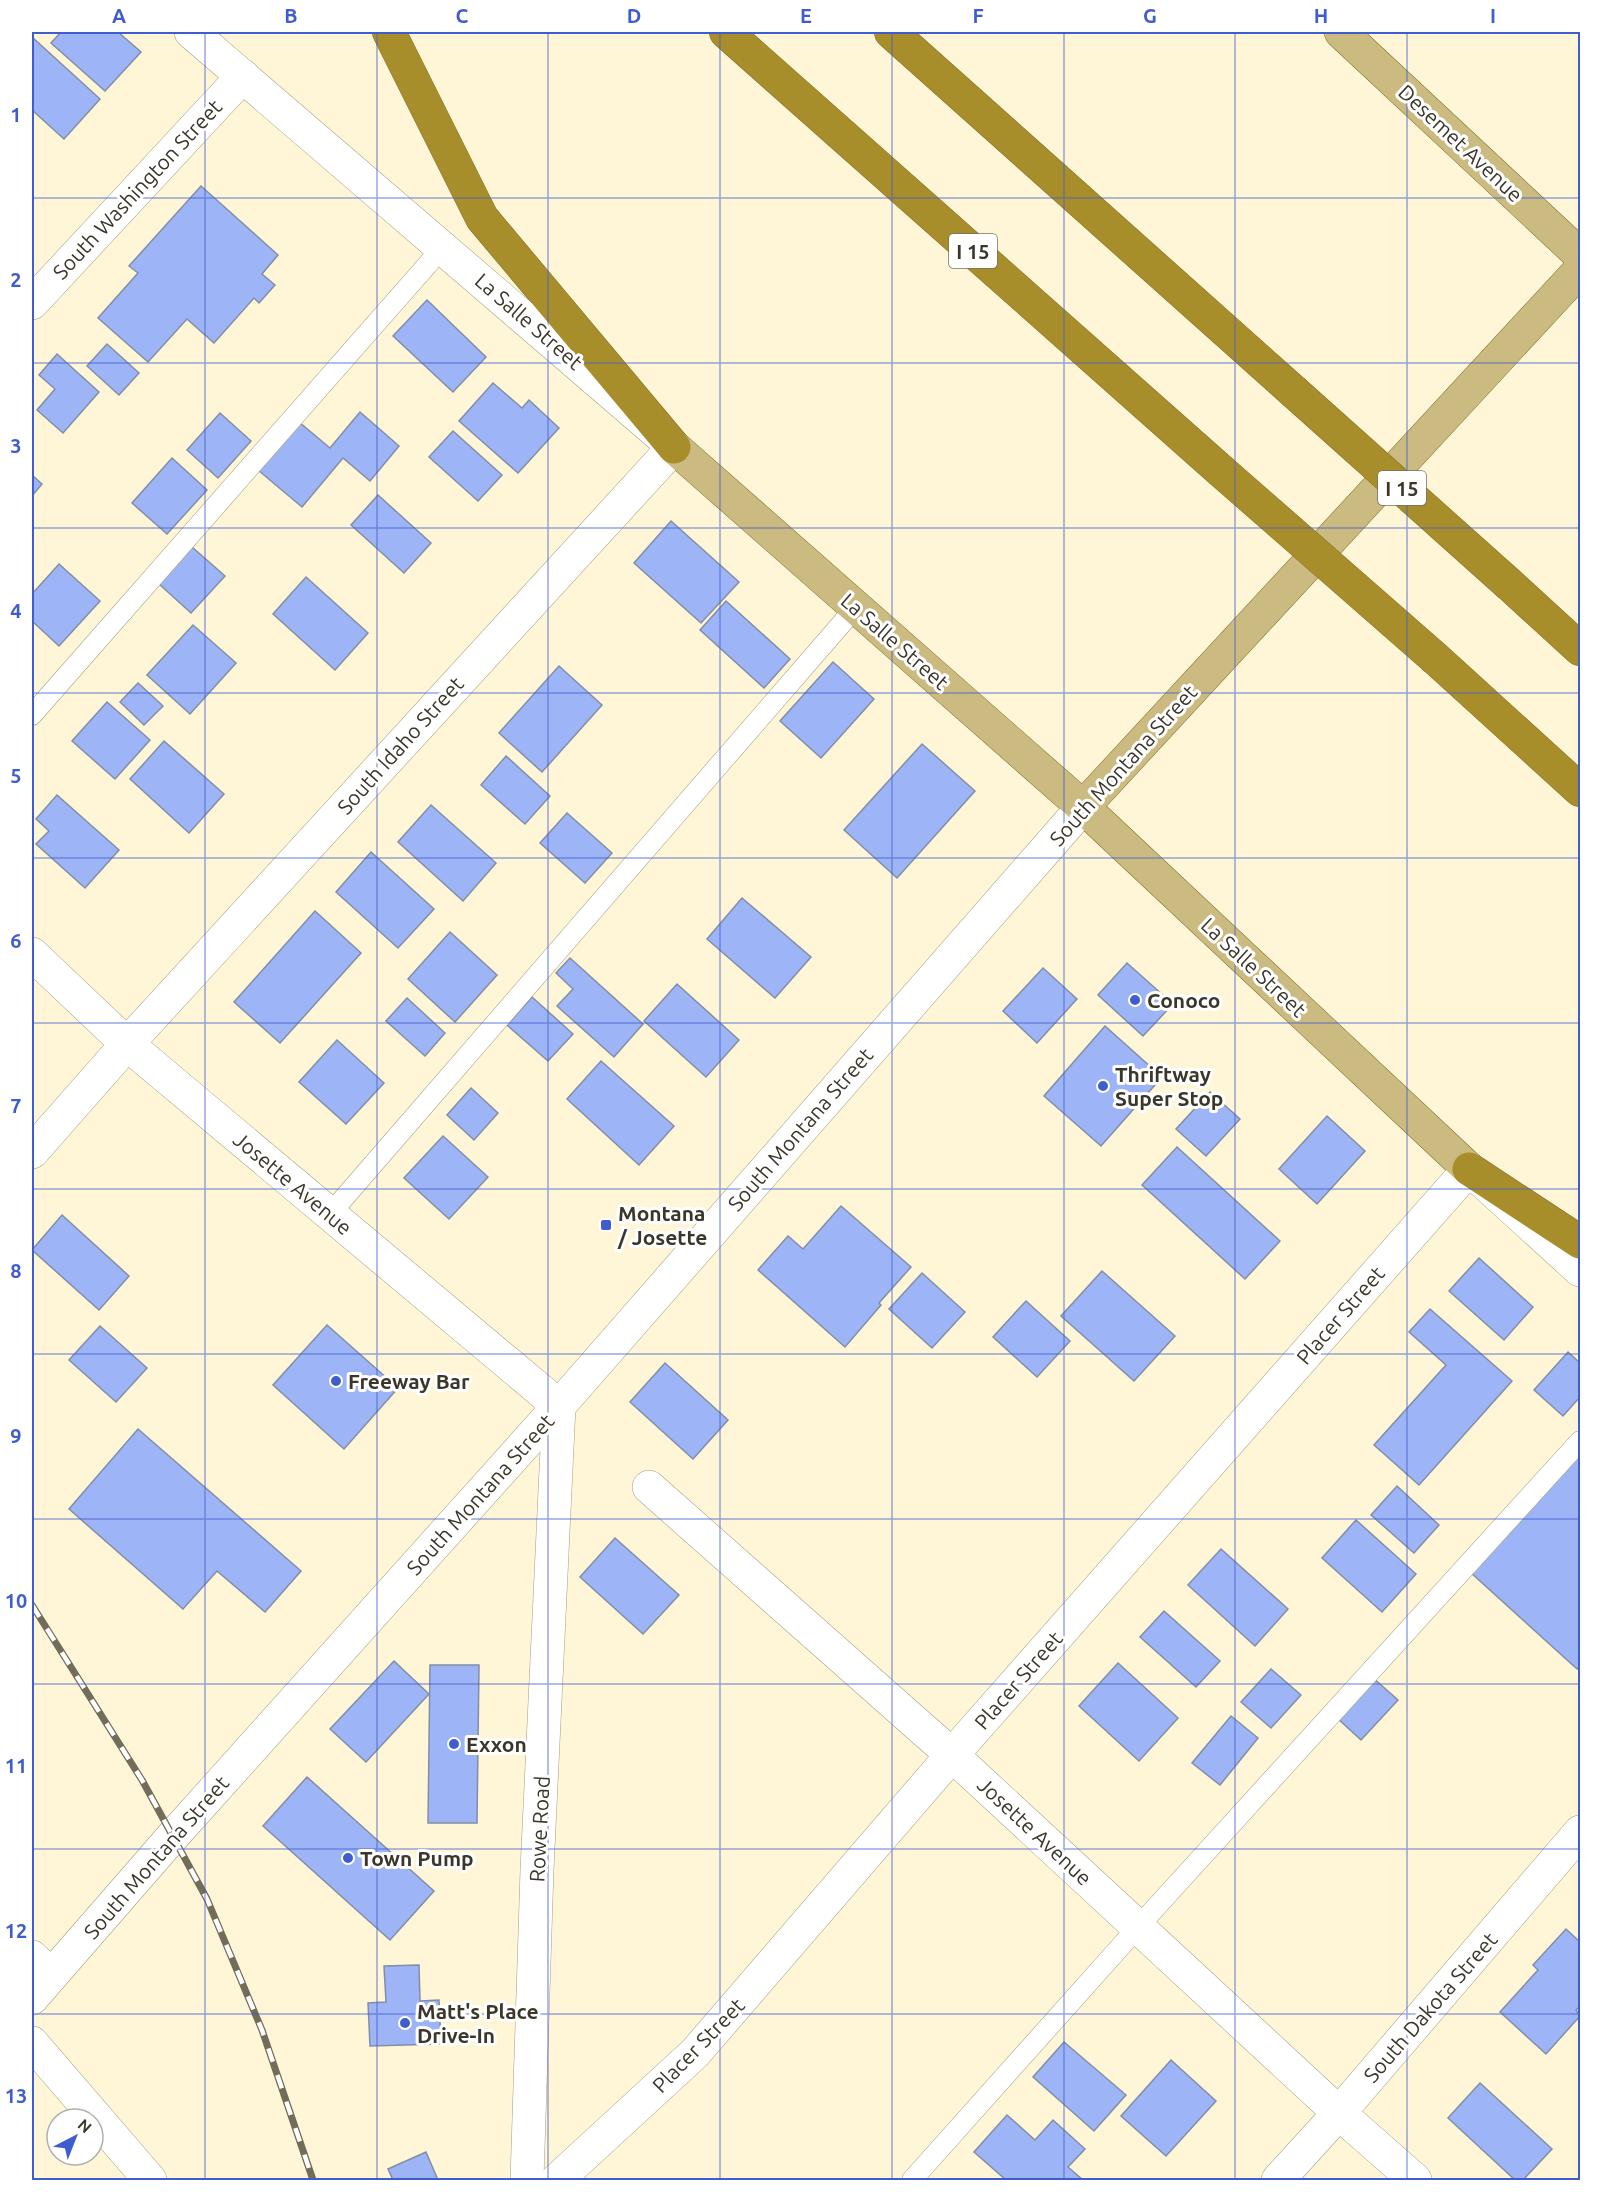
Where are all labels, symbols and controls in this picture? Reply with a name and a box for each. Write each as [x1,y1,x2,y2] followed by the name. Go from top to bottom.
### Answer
[112,4,126,27] text: A
[284,4,298,27] text: B
[456,4,469,27] text: C
[627,4,641,27] text: D
[800,4,812,27] text: E
[972,4,984,27] text: F
[1143,4,1157,27] text: G
[1314,4,1328,27] text: H
[1490,4,1496,27] text: I
[1394,79,1528,207] street label: Desemet Avenue
[48,94,226,284] street label: South Washington Street
[10,103,22,126] text: 1
[949,234,997,268] road number: I 15
[10,268,22,291] text: 2
[470,268,588,374] street label: La Salle Street
[10,434,22,457] text: 3
[1378,471,1426,505] road number: I 15
[836,588,954,694] street label: La Salle Street
[10,599,22,622] text: 4
[332,671,468,819] street label: South Idaho Street
[1044,680,1202,850] street label: South Montana Street
[10,764,22,787] text: 5
[1197,912,1311,1022] street label: La Salle Street
[10,929,22,952] text: 6
[1147,988,1220,1012] place label: Conoco
[1128,993,1142,1007] marker: Conoco
[723,1043,877,1215] street label: South Montana Street
[1115,1062,1223,1110] place label: Thriftway Super Stop
[1096,1079,1110,1093] marker: Thriftway Super Stop
[10,1094,22,1117] text: 7
[229,1127,357,1239] street label: Josette Avenue
[617,1201,707,1249] place label: Montana / Josette
[599,1218,613,1232] marker: Montana / Josette
[10,1259,22,1282] text: 8
[1291,1261,1389,1369] street label: Placer Street
[348,1369,470,1393] place label: Freeway Bar
[329,1374,343,1388] marker: Freeway Bar
[401,1409,559,1579] street label: South Montana Street
[10,1424,22,1447] text: 9
[5,1589,27,1612] text: 10
[969,1626,1067,1734] street label: Placer Street
[466,1732,527,1756] place label: Exxon
[447,1737,461,1751] marker: Exxon
[5,1754,27,1777] text: 11
[79,1771,233,1943] street label: South Montana Street
[973,1772,1097,1890] street label: Josette Avenue
[524,1775,554,1883] street label: Rowe Road
[360,1846,474,1870] place label: Town Pump
[341,1851,355,1865] marker: Town Pump
[5,1919,27,1942] text: 12
[1358,1927,1502,2087] street label: South Dakota Street
[647,1993,749,2097] street label: Placer Street
[417,1999,539,2047] place label: Matt's Place Drive-In
[398,2016,412,2030] marker: Matt's Place Drive-In
[5,2084,27,2107] text: 13
[45,2107,105,2167] north arrow
[75,2115,95,2137] text: N

